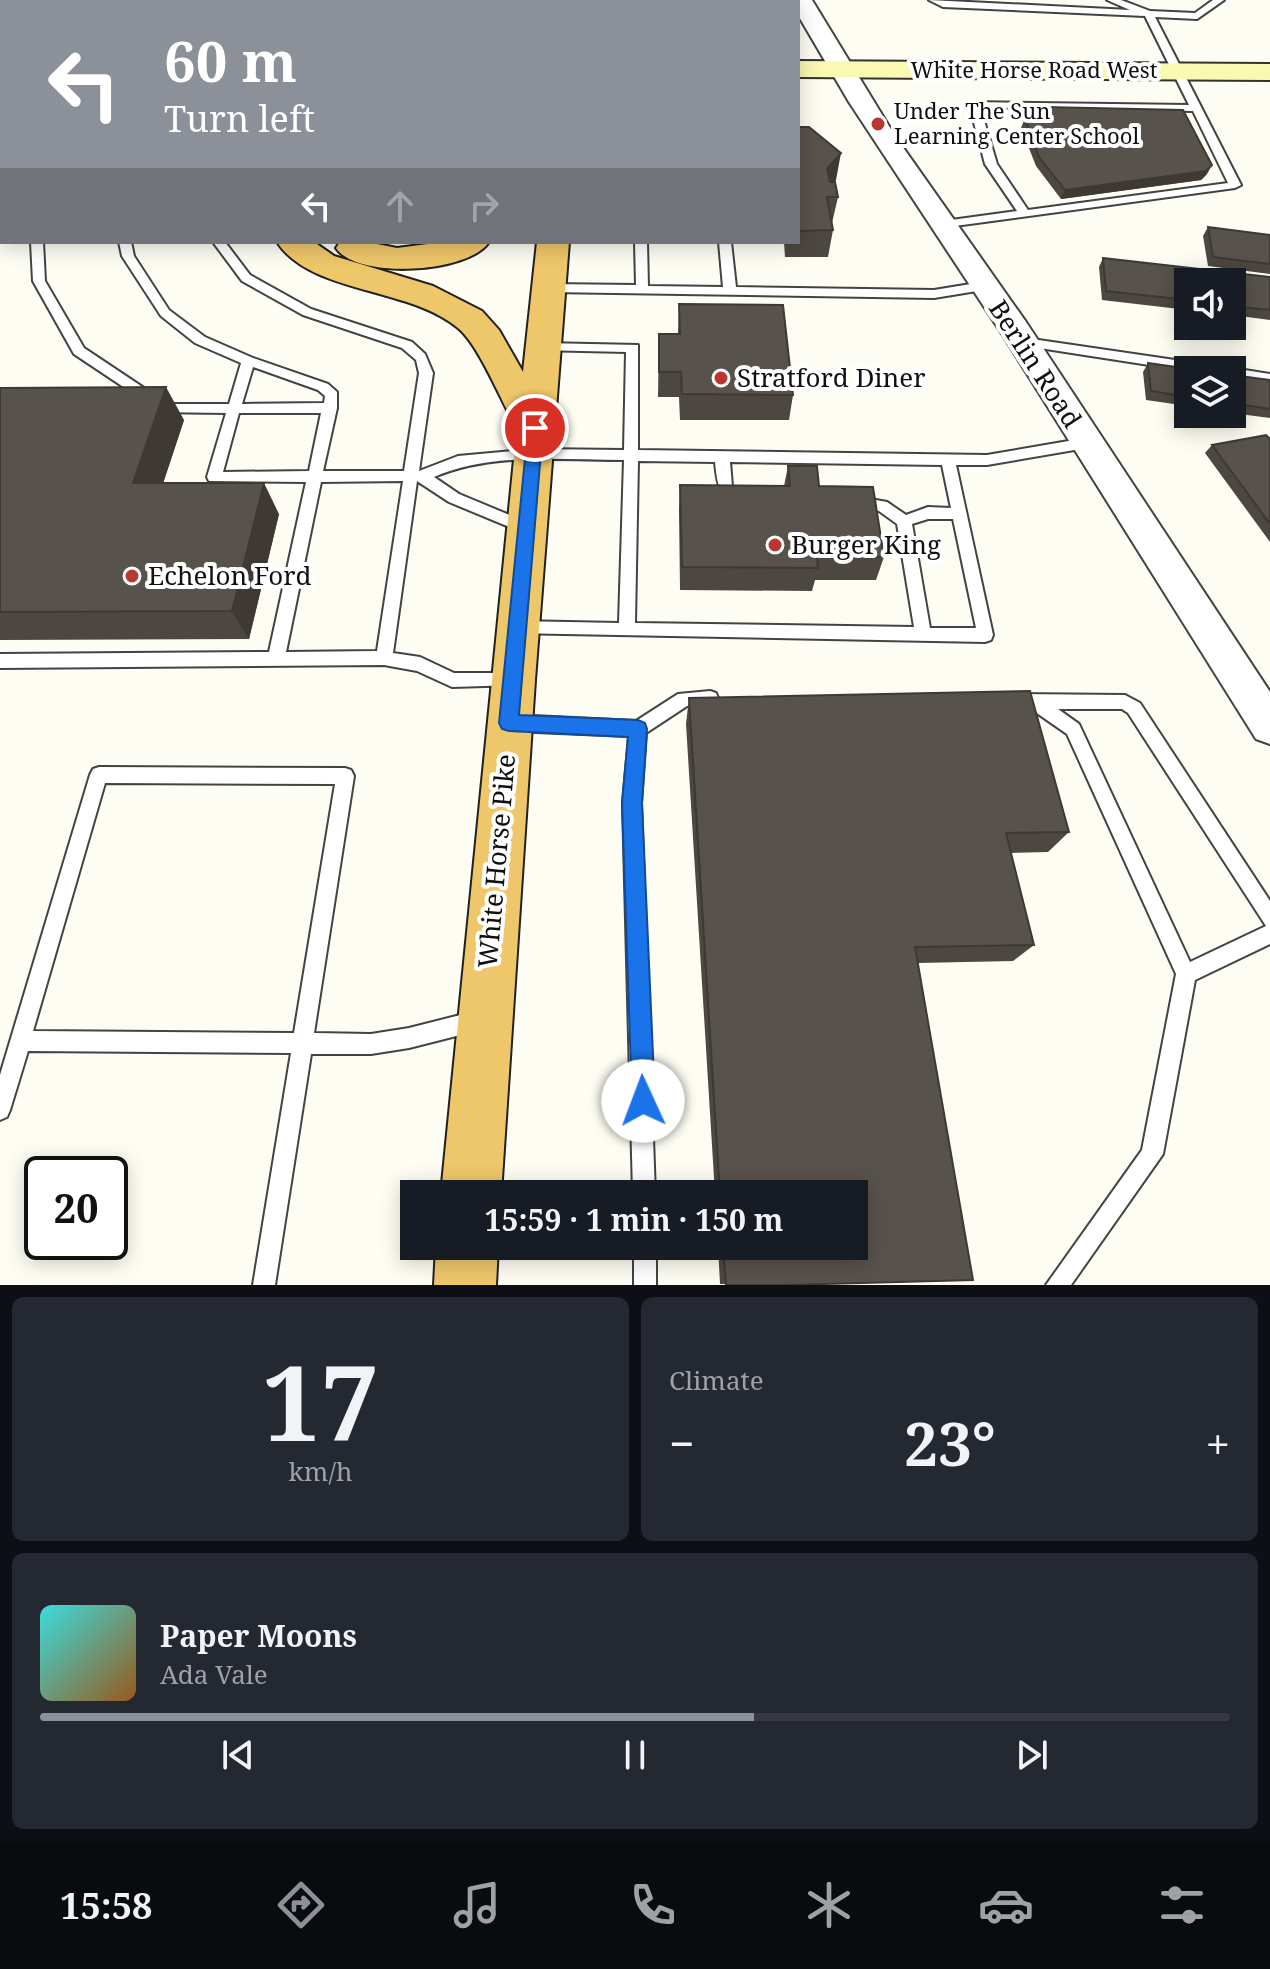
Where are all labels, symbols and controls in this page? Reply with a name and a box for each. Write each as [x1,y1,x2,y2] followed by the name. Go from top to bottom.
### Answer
[164,22,297,98] text: 60 m
[32,32,136,136] icon: left
[910,54,1158,84] street label: White Horse Road West
[164,94,315,143] text: Turn left
[894,95,1139,150] place label: Under The Sun Learning Center School
[869,115,887,133] marker: Under The Sun Learning Center School
[294,184,338,228] icon: left
[378,184,422,228] icon: ahead
[462,184,506,228] icon: right
[1174,268,1246,428] map controls
[1174,268,1246,340] button: sound
[981,293,1091,434] street label: Berlin Road
[1174,356,1246,428] button: layers
[737,359,926,395] place label: Stratford Diner
[712,369,730,387] marker: Stratford Diner
[501,394,569,462] pin
[513,406,557,450] icon: arrive
[791,526,941,562] place label: Burger King
[766,536,784,554] marker: Burger King
[148,557,312,593] place label: Echelon Ford
[123,567,141,585] marker: Echelon Ford
[469,752,523,969] street label: White Horse Pike
[601,1059,685,1143] position arrow
[24,1156,128,1260] speed limit sign: 20
[485,1199,783,1240] text: 15:59 · 1 min · 150 m
[262,1330,379,1471] text: 17
[669,1362,764,1398] text: Climate
[904,1402,996,1484] text: 23°
[669,1413,694,1473] text: −
[1205,1413,1230,1473] text: +
[289,1453,352,1489] text: km/h
[160,1615,357,1656] text: Paper Moons
[160,1656,268,1692] text: Ada Vale
[216,1733,260,1777] icon: previous
[613,1733,657,1777] icon: pause
[1010,1733,1054,1777] icon: next
[273,1877,329,1933] icon: directions
[449,1877,505,1933] icon: music
[625,1877,681,1933] icon: phone
[801,1877,857,1933] icon: climate
[978,1877,1034,1933] icon: car
[1154,1877,1210,1933] icon: filters
[60,1881,152,1930] text: 15:58

